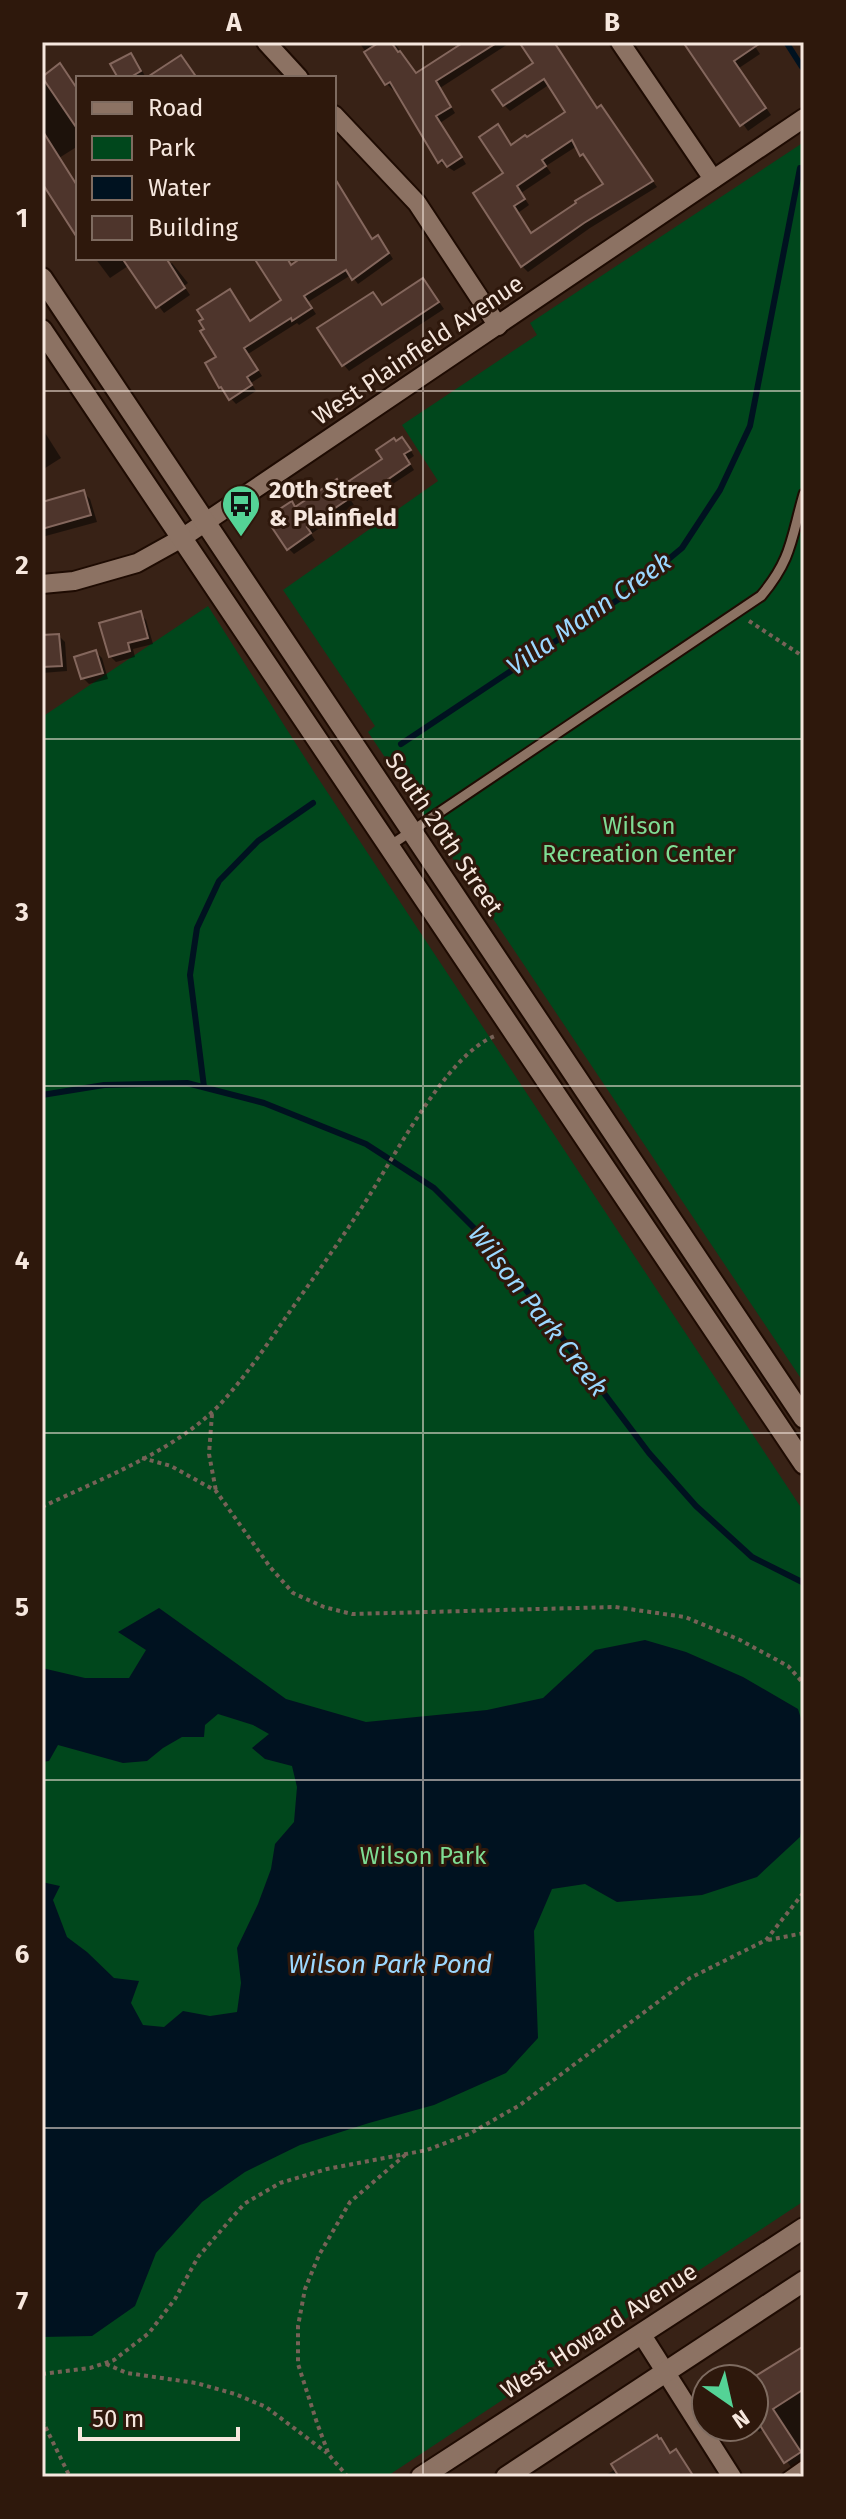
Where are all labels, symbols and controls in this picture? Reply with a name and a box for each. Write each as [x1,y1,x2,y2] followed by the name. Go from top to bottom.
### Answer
[225,7,242,38] text: A
[604,7,620,38] text: B
[76,76,336,260] legend
[148,94,203,122] text: Road
[148,134,196,162] text: Park
[148,174,212,202] text: Water
[16,203,28,234] text: 1
[148,214,238,242] text: Building
[308,269,528,431] street label: West Plainfield Avenue
[269,476,397,532] place label: 20th Street & Plainfield
[220,483,262,538] bus stop icon: 20th Street & Plainfield
[501,546,677,682] water label: Villa Mann Creek
[15,550,29,581] text: 2
[379,748,509,921] street label: South 20th Street
[542,812,737,868] park label: Wilson Recreation Center
[14,897,29,928] text: 3
[462,1219,614,1403] water label: Wilson Park Creek
[15,1245,30,1276] text: 4
[15,1592,29,1623] text: 5
[360,1842,487,1870] park label: Wilson Park
[15,1939,30,1970] text: 6
[288,1949,492,1980] water label: Wilson Park Pond
[496,2257,702,2405] street label: West Howard Avenue
[16,2286,28,2317] text: 7
[690,2363,770,2443] north arrow
[80,2391,238,2441] scale bar
[727,2404,755,2434] text: N
[92,2405,144,2433] text: 50 m

